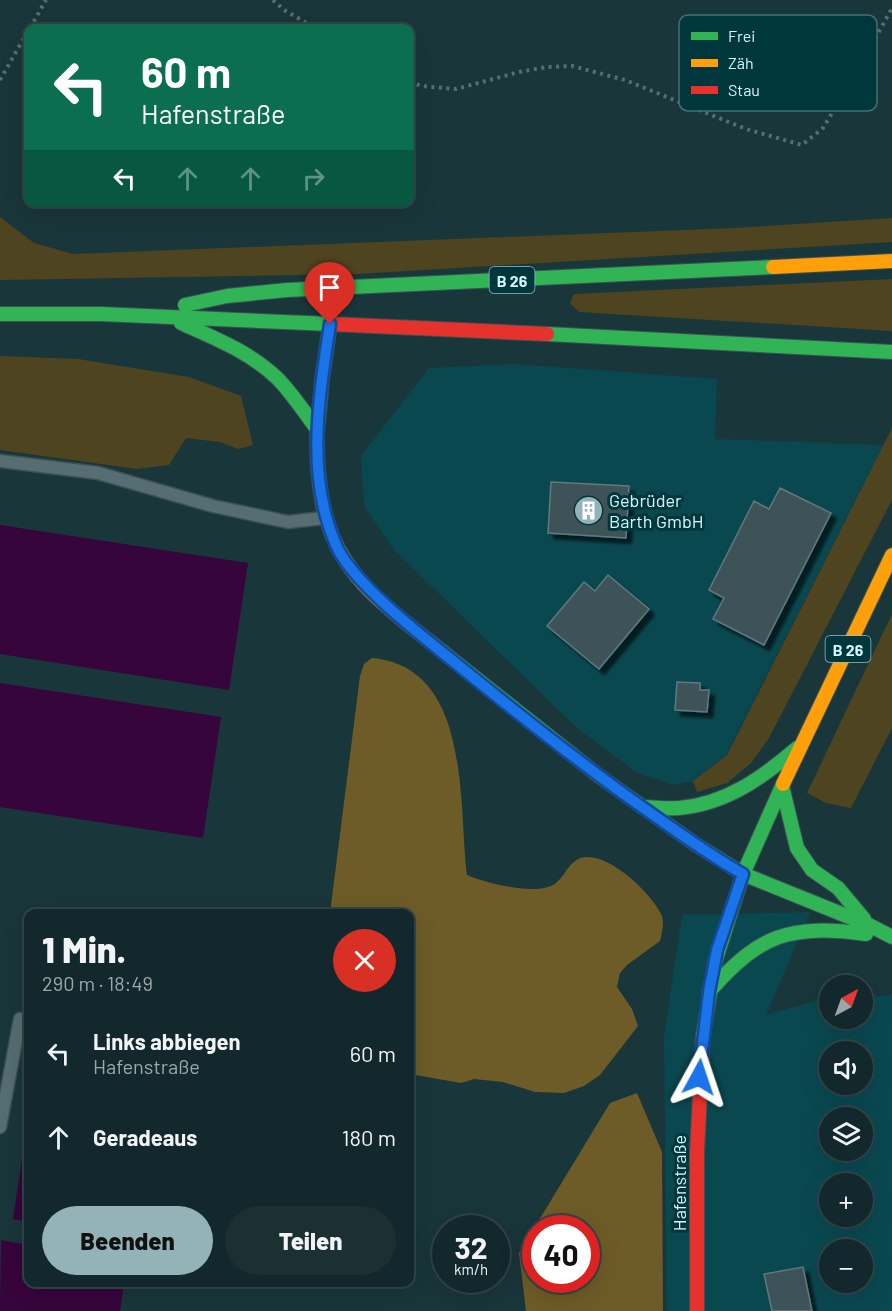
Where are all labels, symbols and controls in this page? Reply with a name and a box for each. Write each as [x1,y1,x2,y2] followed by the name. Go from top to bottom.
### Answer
[679,15,877,111] legend
[728,26,755,45] text: Frei
[141,46,231,96] text: 60 m
[42,48,120,126] icon: left
[728,53,754,72] text: Zäh
[728,80,760,99] text: Stau
[141,97,285,129] text: Hafenstraße
[108,162,141,195] icon: left
[171,162,204,195] icon: ahead
[234,162,267,195] icon: ahead
[297,162,330,195] icon: right
[304,262,355,324] pin
[490,267,534,293] road number: B 26
[313,271,346,304] icon: arrive
[609,489,704,532] place label: Gebrüder Barth GmbH
[572,494,604,526] building icon: Gebrüder Barth GmbH
[826,636,870,662] road number: B 26
[42,927,126,970] text: 1 Min.
[333,929,396,992] button: close
[42,971,153,995] text: 290 m · 18:49
[819,975,873,1029] north arrow
[819,975,873,1293] map controls
[93,1028,241,1054] text: Links abbiegen
[42,1037,75,1070] icon: left
[350,1040,396,1066] text: 60 m
[819,1041,873,1095] button: sound
[667,1045,731,1109] position arrow
[93,1054,200,1078] text: Hafenstraße
[819,1107,873,1161] button: layers
[42,1121,75,1154] icon: ahead
[93,1124,197,1150] text: Geradeaus
[342,1124,396,1150] text: 180 m
[668,1135,690,1231] street label: Hafenstraße
[819,1173,873,1227] button: +
[42,1206,213,1275] button: Beenden
[225,1206,396,1275] button: Teilen
[522,1215,600,1293] speed limit sign: 40
[455,1229,488,1265] text: 32
[819,1239,873,1293] button: −
[454,1260,488,1278] text: km/h

